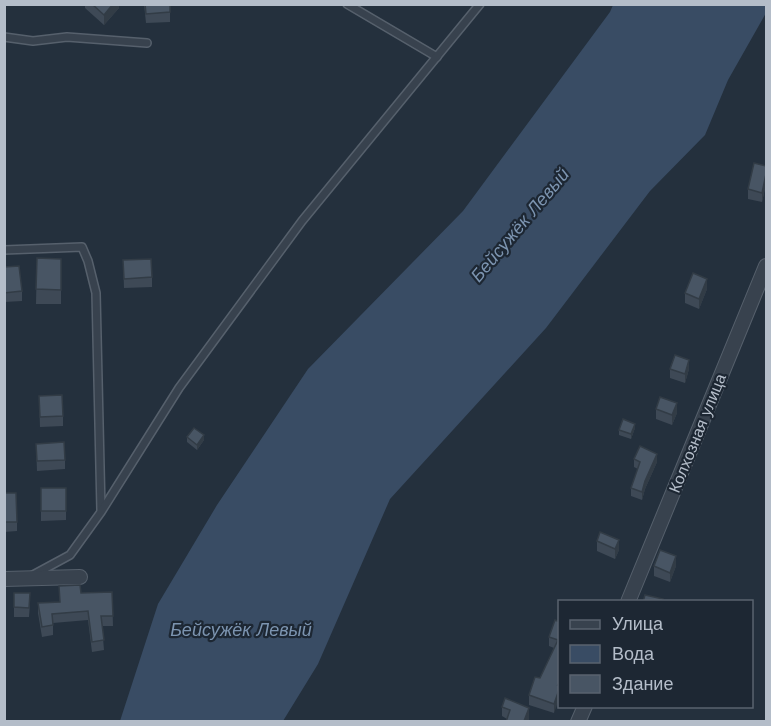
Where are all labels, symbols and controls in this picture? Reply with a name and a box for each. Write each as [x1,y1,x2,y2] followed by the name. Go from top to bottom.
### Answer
[466,164,573,286] water label: Бейсужёк Левый
[665,371,730,496] street label: Колхозная улица
[558,600,753,708] legend
[612,613,664,634] text: Улица
[170,619,312,640] water label: Бейсужёк Левый
[612,643,655,664] text: Вода
[612,673,673,694] text: Здание

